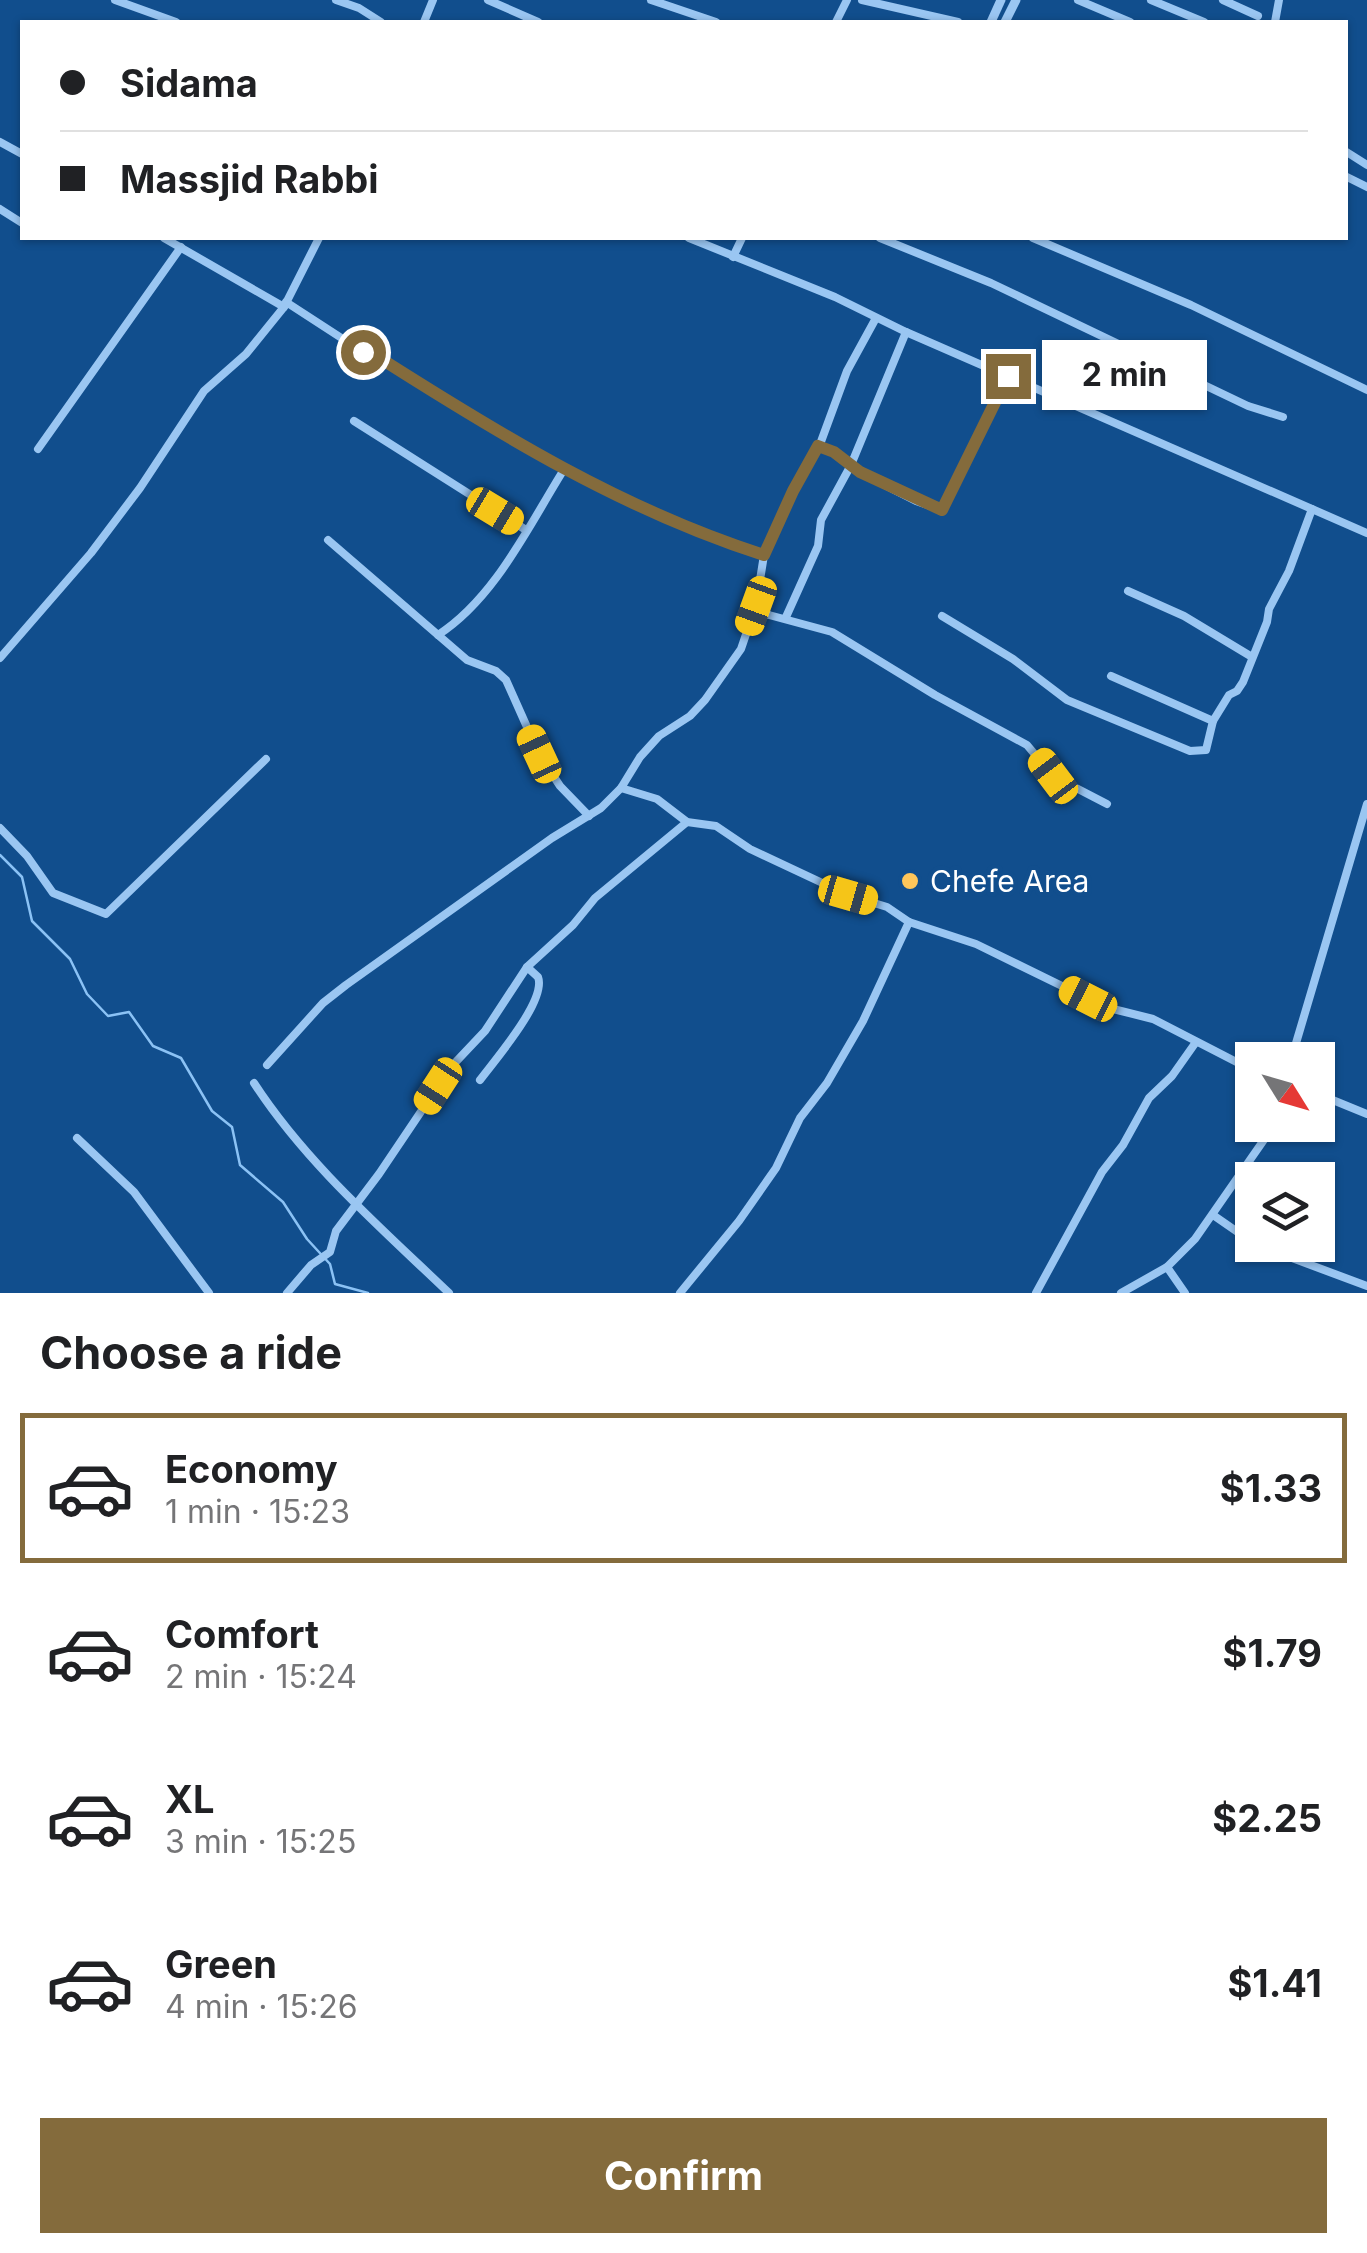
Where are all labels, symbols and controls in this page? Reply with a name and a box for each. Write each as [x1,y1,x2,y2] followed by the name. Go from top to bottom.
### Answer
[120,60,258,106] text: Sidama
[120,156,379,202] text: Massjid Rabbi
[341,330,386,375] route start
[1043,341,1208,411] callout: 2 min
[986,354,1031,399] route end
[1082,355,1167,394] text: 2 min
[462,483,528,539] car
[732,573,780,639] car
[513,720,565,788] car
[1023,743,1083,809] car
[930,863,1089,899] place label: Chefe Area
[899,870,921,892] marker: Chefe Area
[815,872,881,918] car
[1054,972,1122,1026] car
[1235,1042,1335,1142] north arrow
[1235,1042,1335,1262] map controls
[409,1053,467,1119] car
[1235,1162,1335,1262] button: layers
[40,1325,342,1380] text: Choose a ride
[45,1443,135,1533] icon: car
[165,1446,338,1492] text: Economy
[1220,1465,1322,1511] text: $1.33
[165,1492,350,1531] text: 1 min · 15:23
[45,1608,135,1698] icon: car
[165,1611,319,1657] text: Comfort
[1223,1630,1322,1676] text: $1.79
[165,1657,357,1696] text: 2 min · 15:24
[45,1773,135,1863] icon: car
[165,1776,215,1822] text: XL
[1212,1795,1322,1841] text: $2.25
[165,1822,356,1861] text: 3 min · 15:25
[45,1938,135,2028] icon: car
[165,1941,277,1987] text: Green
[1227,1960,1322,2006] text: $1.41
[165,1987,358,2026] text: 4 min · 15:26
[40,2118,1327,2233] button: Confirm

